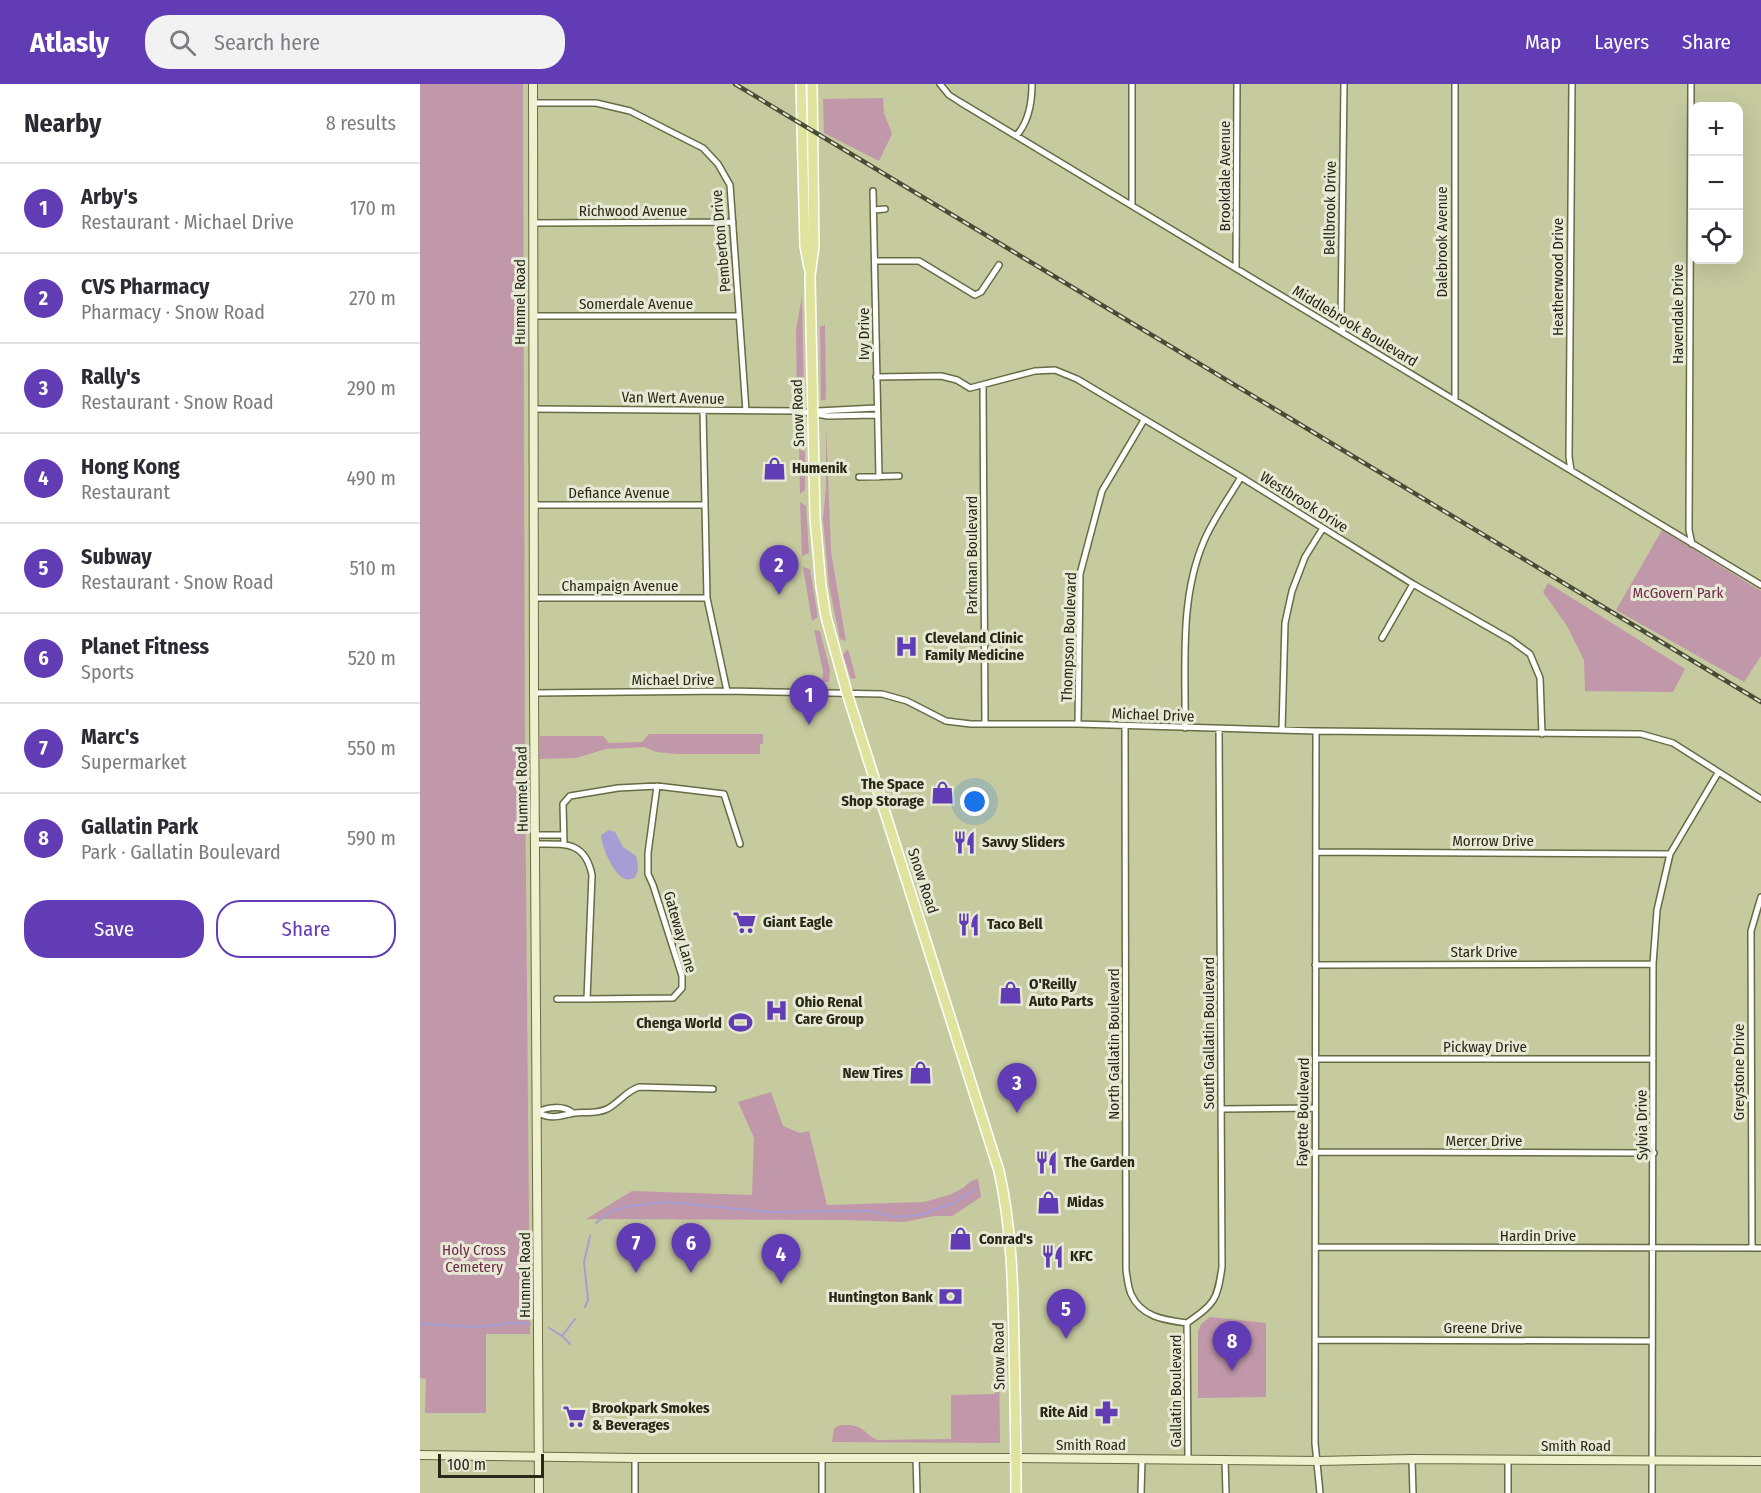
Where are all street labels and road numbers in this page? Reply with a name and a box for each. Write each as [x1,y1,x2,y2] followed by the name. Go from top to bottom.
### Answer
[1216,121,1234,231] street label: Brookdale Avenue
[1320,161,1340,255] street label: Bellbrook Drive
[1433,186,1451,298] street label: Dalebrook Avenue
[708,189,734,293] street label: Pemberton Drive
[579,202,687,220] street label: Richwood Avenue
[1549,218,1567,336] street label: Heatherwood Drive
[511,259,529,345] street label: Hummel Road
[1669,264,1687,364] street label: Havendale Drive
[1289,282,1421,370] street label: Middlebrook Boulevard
[579,295,693,313] street label: Somerdale Avenue
[855,308,873,360] street label: Ivy Drive
[788,379,808,447] street label: Snow Road
[621,388,725,408] street label: Van Wert Avenue
[1257,468,1351,536] street label: Westbrook Drive
[568,484,670,502] street label: Defiance Avenue
[963,496,981,614] street label: Parkman Boulevard
[1058,572,1080,702] street label: Thompson Boulevard
[562,577,678,595] street label: Champaign Avenue
[632,671,714,689] street label: Michael Drive
[1111,705,1195,725] street label: Michael Drive
[512,746,532,832] street label: Hummel Road
[1452,832,1534,850] street label: Morrow Drive
[904,846,942,916] street label: Snow Road
[660,889,700,975] street label: Gateway Lane
[1450,943,1518,961] street label: Stark Drive
[1200,957,1218,1109] street label: South Gallatin Boulevard
[1105,968,1123,1120] street label: North Gallatin Boulevard
[1730,1024,1748,1120] street label: Greystone Drive
[1443,1038,1527,1056] street label: Pickway Drive
[1293,1057,1313,1167] street label: Fayette Boulevard
[1632,1089,1652,1161] street label: Sylvia Drive
[1446,1132,1522,1150] street label: Mercer Drive
[1500,1227,1576,1245] street label: Hardin Drive
[516,1232,534,1318] street label: Hummel Road
[1444,1319,1522,1337] street label: Greene Drive
[989,1322,1009,1390] street label: Snow Road
[1167,1335,1185,1447] street label: Gallatin Boulevard
[1056,1436,1126,1454] street label: Smith Road
[1541,1437,1611,1455] street label: Smith Road

